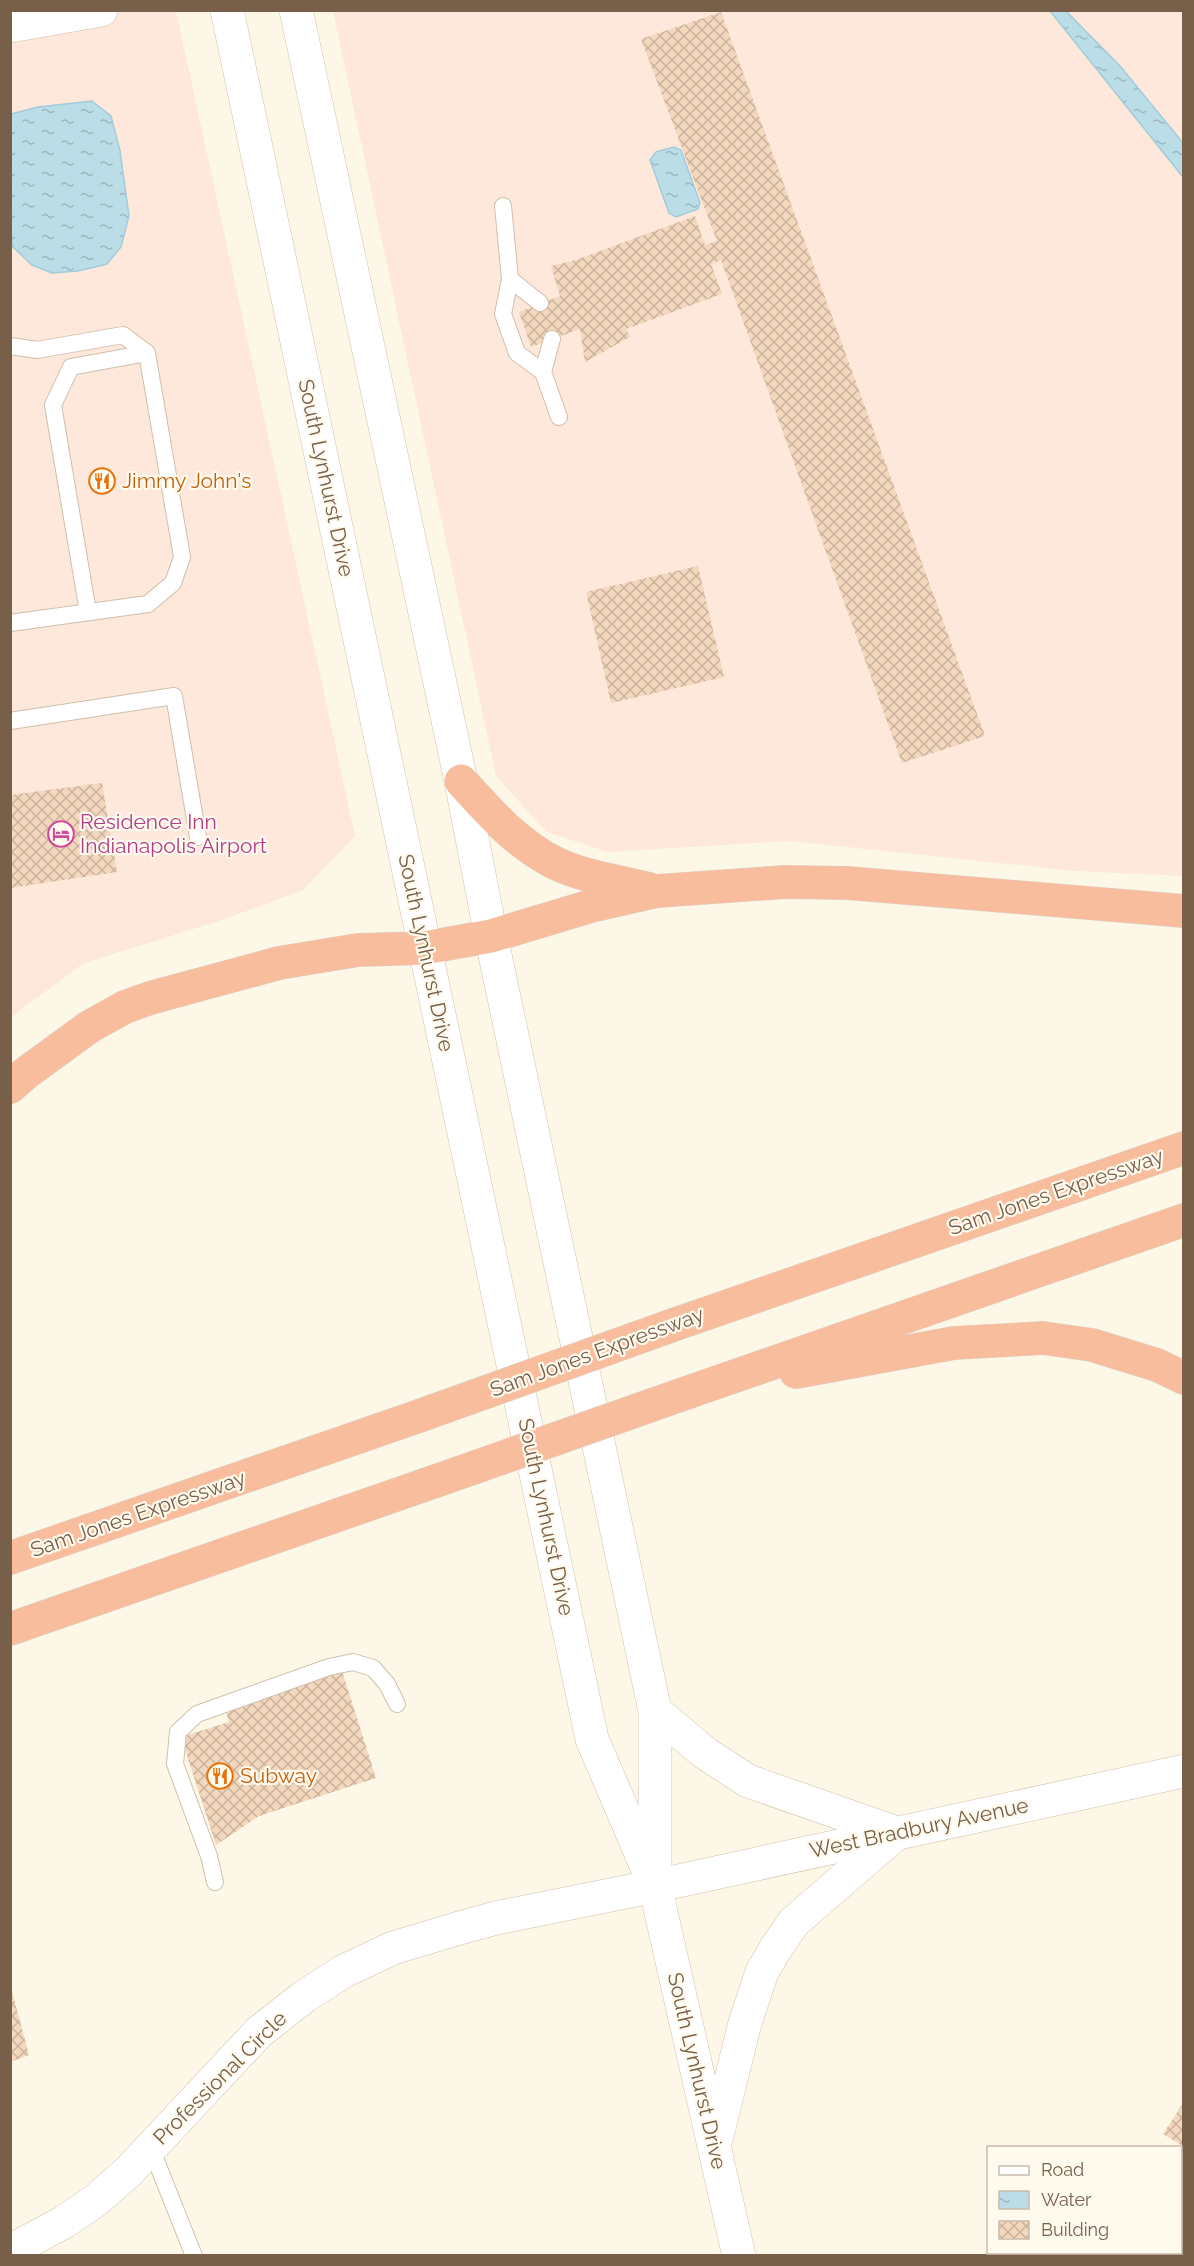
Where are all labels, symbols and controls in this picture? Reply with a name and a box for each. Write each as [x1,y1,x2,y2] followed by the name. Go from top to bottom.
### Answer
[293,377,360,579] street label: South Lynhurst Drive
[87,466,117,496] restaurant icon: Jimmy John's
[122,468,251,493] place label: Jimmy John's
[80,809,267,858] place label: Residence Inn Indianapolis Airport
[46,819,76,849] hotel icon: Residence Inn Indianapolis Airport
[393,852,460,1054] street label: South Lynhurst Drive
[945,1143,1167,1240] street label: Sam Jones Expressway
[486,1301,707,1402] street label: Sam Jones Expressway
[513,1416,580,1618] street label: South Lynhurst Drive
[27,1465,249,1562] street label: Sam Jones Expressway
[205,1761,235,1791] restaurant icon: Subway
[240,1763,317,1788] place label: Subway
[807,1792,1031,1863] street label: West Bradbury Avenue
[663,1970,732,2172] street label: South Lynhurst Drive
[148,2006,292,2150] street label: Professional Circle
[987,2146,1182,2254] legend
[1041,2159,1084,2180] text: Road
[1041,2189,1092,2210] text: Water
[1041,2219,1109,2240] text: Building

